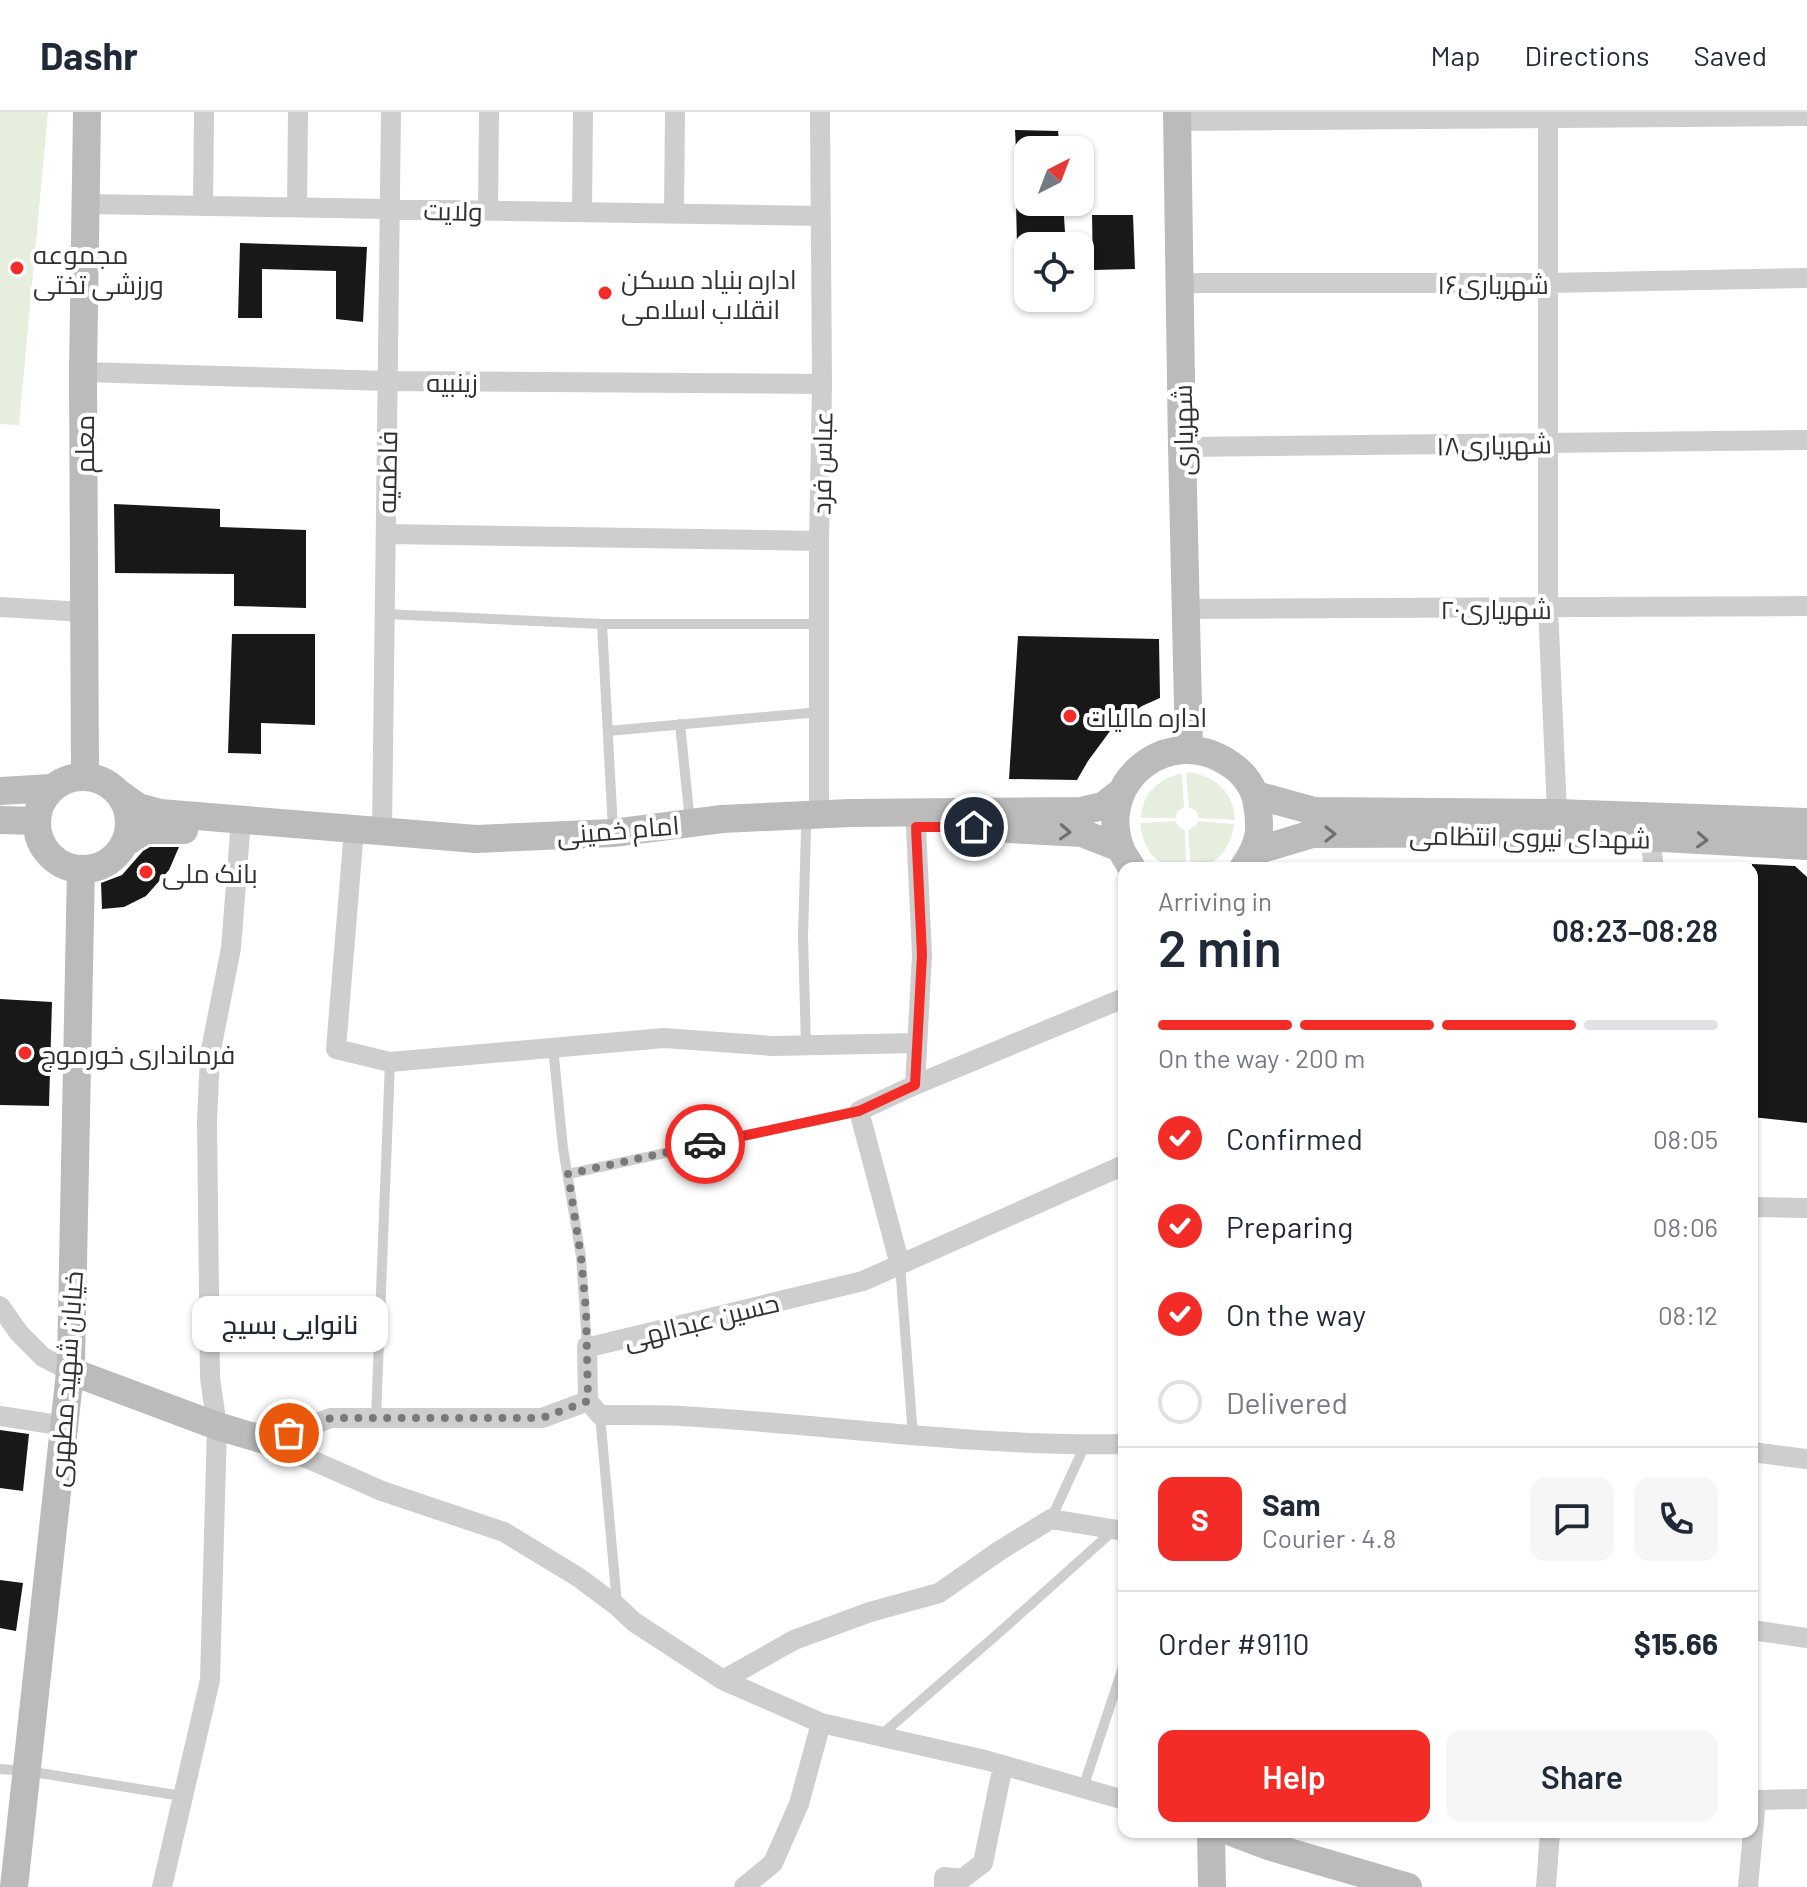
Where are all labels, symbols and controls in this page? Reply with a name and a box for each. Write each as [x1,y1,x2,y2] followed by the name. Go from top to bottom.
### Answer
[40,32,138,78] text: Dashr
[1431,38,1480,72] text: Map
[1524,38,1650,72] text: Directions
[1694,38,1767,72] text: Saved
[1014,136,1094,216] north arrow
[1014,136,1094,312] map controls
[423,194,483,227] street label: ولایت
[1014,232,1094,312] button: locate
[33,238,164,301] place label: مجموعه ورزشی تختی
[8,259,26,277] marker: مجموعه ورزشی تختی
[621,263,797,326] place label: اداره بنیاد مسکن انقلاب اسلامی
[1437,268,1549,301] street label: شهریاری۱۶
[596,284,614,302] marker: اداره بنیاد مسکن انقلاب اسلامی
[426,366,478,398] street label: زینبیه
[1166,384,1200,476] street label: شهریاری
[805,411,839,515] street label: عباس فرد
[68,415,103,473] street label: معلم
[1436,427,1552,463] street label: شهریاری۱۸
[370,430,402,514] street label: فاطمیه
[1440,593,1552,626] street label: شهریاری۲۰
[1086,701,1207,733] place label: اداره مالیات
[1061,707,1079,725] marker: اداره مالیات
[940,793,1008,861] pin
[952,805,996,849] icon: home
[555,808,681,854] street label: امام خمینی
[1409,818,1651,856] street label: شهدای نیروی انتظامی
[1059,823,1072,840] one-way arrow
[1324,825,1337,843] one-way arrow
[1696,831,1709,848] one-way arrow
[162,857,258,890] place label: بانک ملی
[137,863,155,881] marker: بانک ملی
[1158,885,1272,916] text: Arriving in
[1552,912,1718,948] text: 08:23–08:28
[1158,915,1282,977] text: 2 min
[41,1038,235,1072] place label: فرمانداری خورموج
[1158,1042,1365,1073] text: On the way · 200 m
[16,1044,34,1062] marker: فرمانداری خورموج
[665,1104,745,1184] courier
[1158,1116,1202,1160] icon: check
[1226,1120,1363,1156] text: Confirmed
[683,1122,727,1166] icon: car
[1653,1123,1718,1154] text: 08:05
[1158,1204,1202,1248] icon: check
[1226,1208,1353,1244] text: Preparing
[1653,1211,1718,1242] text: 08:06
[42,1270,90,1488] street label: خیابان شهید مطهری
[620,1286,782,1356] street label: حسین عبدالهی
[1158,1292,1202,1336] icon: check
[1226,1296,1366,1332] text: On the way
[191,1297,387,1353] callout: نانوایی بسیج
[1658,1299,1718,1330] text: 08:12
[222,1308,358,1339] text: نانوایی بسیج
[1226,1384,1348,1420] text: Delivered
[255,1399,323,1467] pin
[267,1411,311,1455] icon: bag
[1530,1477,1614,1561] button: chat
[1634,1477,1718,1561] button: phone
[1262,1486,1321,1522] text: Sam
[1191,1501,1209,1537] text: S
[1262,1522,1396,1553] text: Courier · 4.8
[1158,1625,1310,1661] text: Order #9110
[1634,1625,1718,1661] text: $15.66
[1158,1730,1430,1822] button: Help
[1446,1730,1718,1822] button: Share

